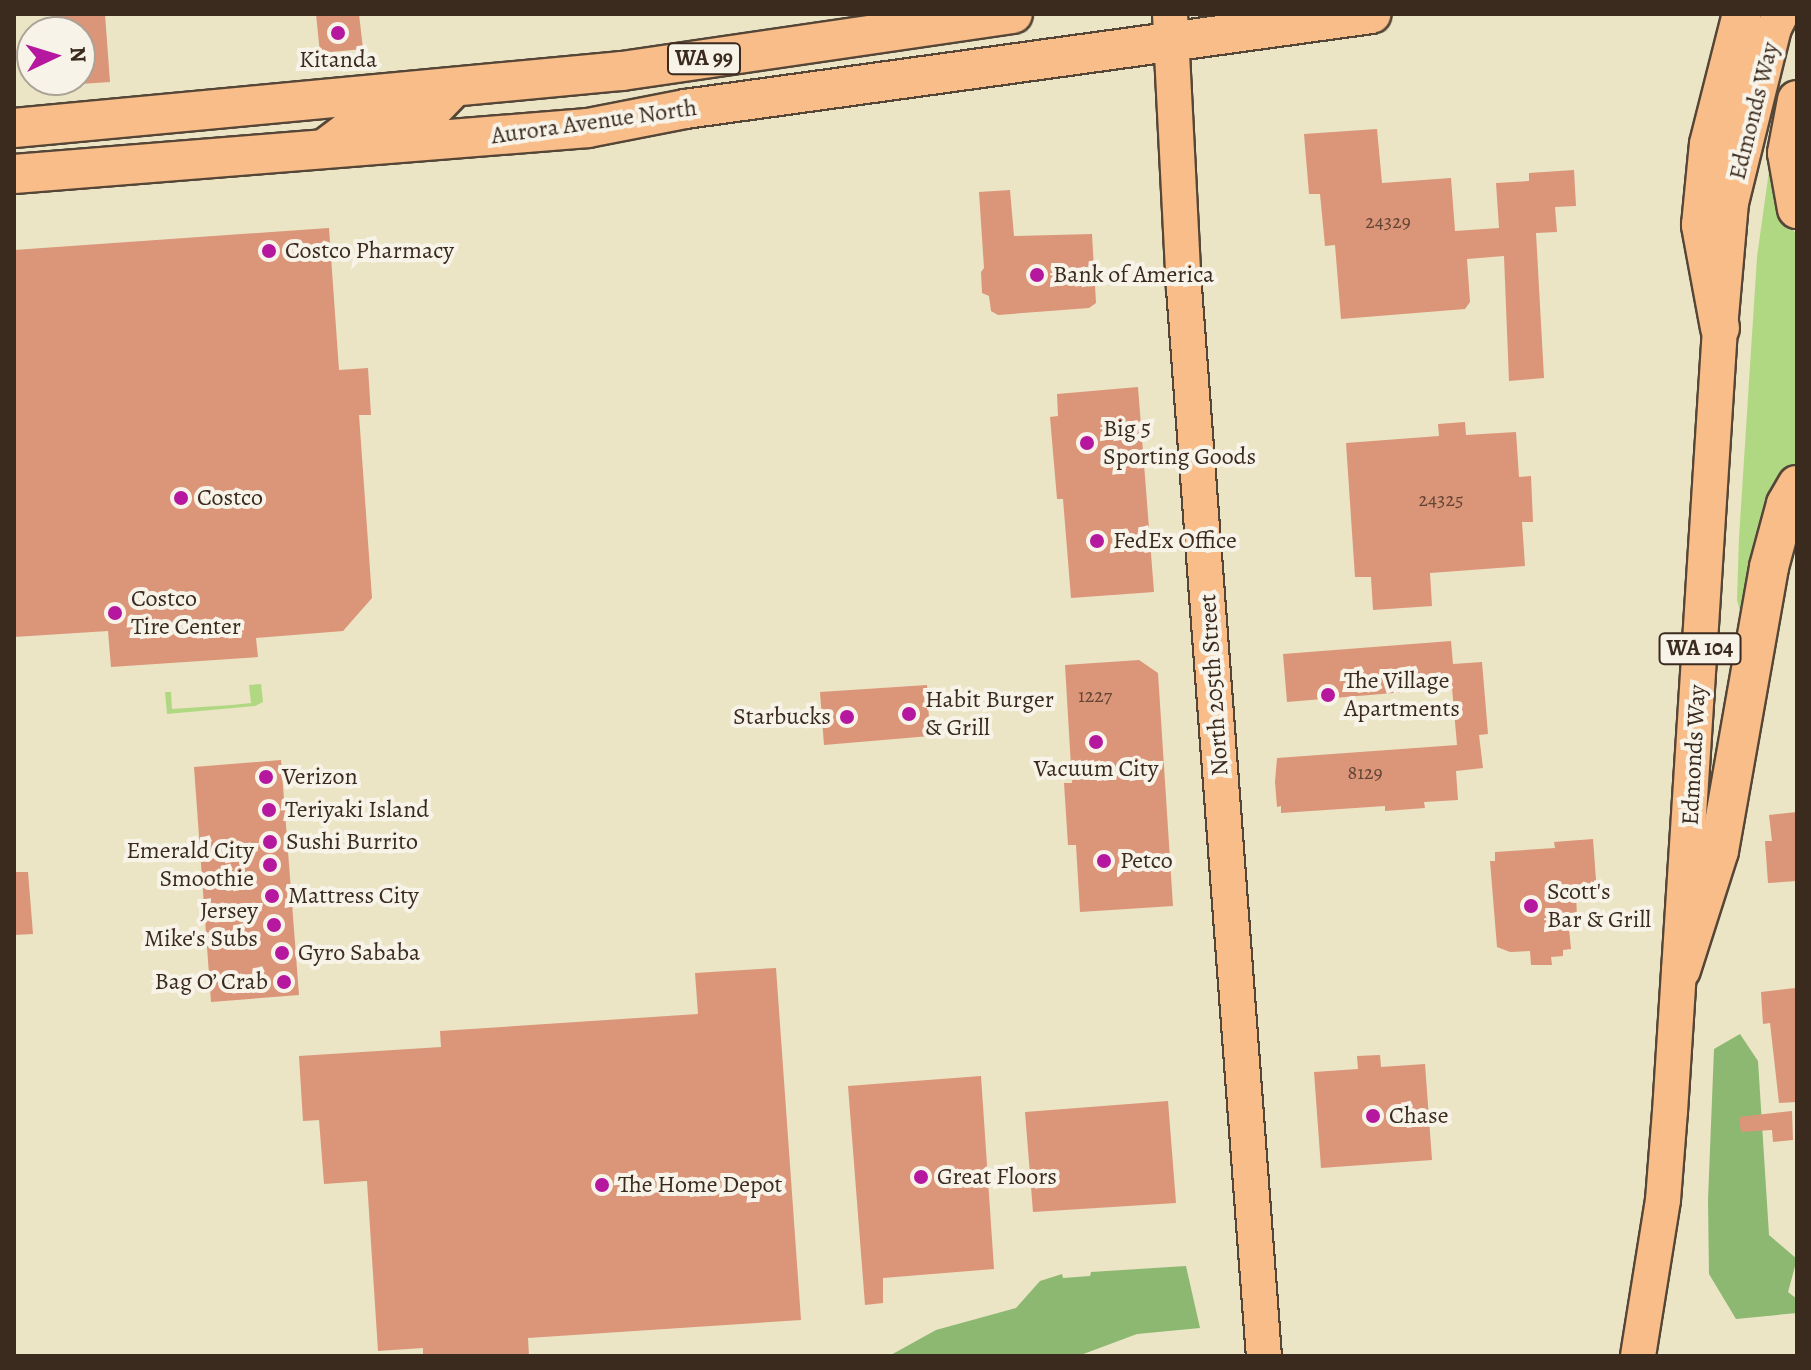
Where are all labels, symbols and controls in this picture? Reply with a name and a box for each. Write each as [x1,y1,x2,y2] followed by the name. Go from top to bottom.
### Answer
[16,16,96,96] north arrow
[329,24,347,42] marker: Kitanda
[1723,39,1785,183] street label: Edmonds Way
[666,41,742,77] road number: WA 99
[62,45,93,64] text: N
[299,46,377,74] place label: Kitanda
[489,93,699,151] street label: Aurora Avenue North
[1365,209,1411,233] house number: 24329
[285,237,454,265] place label: Costco Pharmacy
[260,242,278,260] marker: Costco Pharmacy
[1053,261,1214,289] place label: Bank of America
[1028,266,1046,284] marker: Bank of America
[1103,415,1256,471] place label: Big 5 Sporting Goods
[1078,434,1096,452] marker: Big 5 Sporting Goods
[197,484,263,512] place label: Costco
[1419,487,1463,511] house number: 24325
[172,489,190,507] marker: Costco
[1113,527,1237,555] place label: FedEx Office
[1088,532,1106,550] marker: FedEx Office
[131,585,241,641] place label: Costco Tire Center
[1193,593,1235,777] street label: North 205th Street
[106,604,124,622] marker: Costco Tire Center
[1658,631,1742,667] road number: WA 104
[1344,667,1460,723] place label: The Village Apartments
[1078,683,1112,707] house number: 1227
[1676,684,1712,826] street label: Edmonds Way
[925,686,1054,742] place label: Habit Burger & Grill
[1319,686,1337,704] marker: The Village Apartments
[733,703,831,731] place label: Starbucks
[900,705,918,723] marker: Habit Burger & Grill
[838,708,856,726] marker: Starbucks
[1087,733,1105,751] marker: Vacuum City
[1034,755,1158,783] place label: Vacuum City
[1347,760,1383,784] house number: 8129
[282,763,358,791] place label: Verizon
[257,768,275,786] marker: Verizon
[285,796,429,824] place label: Teriyaki Island
[260,801,278,819] marker: Teriyaki Island
[286,828,418,856] place label: Sushi Burrito
[261,833,279,851] marker: Sushi Burrito
[126,837,254,893] place label: Emerald City Smoothie
[1120,847,1173,875] place label: Petco
[1095,852,1113,870] marker: Petco
[261,856,279,874] marker: Emerald City Smoothie
[1547,878,1651,934] place label: Scott's Bar & Grill
[288,882,419,910] place label: Mattress City
[263,887,281,905] marker: Mattress City
[144,897,258,953] place label: Jersey Mike's Subs
[1522,897,1540,915] marker: Scott's Bar & Grill
[265,916,283,934] marker: Jersey Mike's Subs
[298,939,420,967] place label: Gyro Sababa
[273,944,291,962] marker: Gyro Sababa
[154,968,268,996] place label: Bag O’ Crab
[275,973,293,991] marker: Bag O’ Crab
[1389,1102,1448,1130] place label: Chase
[1364,1107,1382,1125] marker: Chase
[937,1163,1057,1191] place label: Great Floors
[912,1168,930,1186] marker: Great Floors
[618,1171,782,1199] place label: The Home Depot
[593,1176,611,1194] marker: The Home Depot

